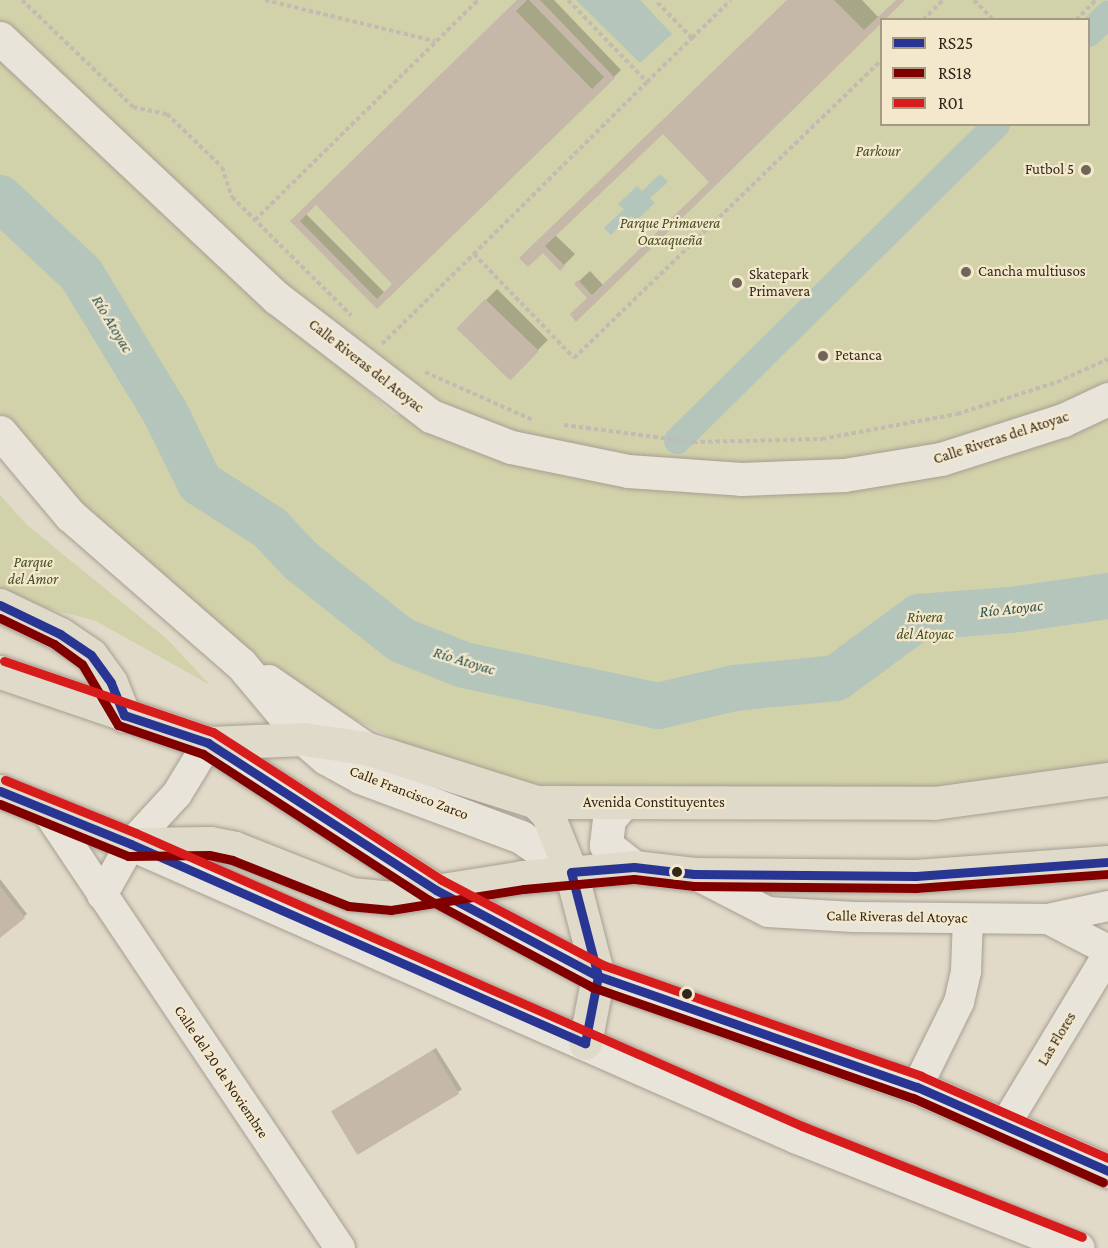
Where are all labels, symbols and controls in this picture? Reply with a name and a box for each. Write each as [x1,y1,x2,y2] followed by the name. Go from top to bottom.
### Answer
[880,18,1090,126] legend
[938,33,973,53] text: RS25
[938,63,972,83] text: RS18
[938,93,964,113] text: R01
[856,143,900,161] park label: Parkour
[1025,161,1074,179] place label: Futbol 5
[1079,163,1093,177] marker: Futbol 5
[620,214,720,249] park label: Parque Primavera Oaxaqueña
[978,263,1086,281] place label: Cancha multiusos
[749,265,810,300] place label: Skatepark Primavera
[959,265,973,279] marker: Cancha multiusos
[730,276,744,290] marker: Skatepark Primavera
[87,292,137,356] water label: Río Atoyac
[305,315,427,417] street label: Calle Riveras del Atoyac
[835,347,882,365] place label: Petanca
[816,349,830,363] marker: Petanca
[931,408,1071,468] street label: Calle Riveras del Atoyac
[8,553,58,588] park label: Parque del Amor
[979,596,1043,622] water label: Río Atoyac
[896,608,954,643] park label: Rivera del Atoyac
[431,643,497,679] water label: Río Atoyac
[347,762,471,824] street label: Calle Francisco Zarco
[583,794,725,812] street label: Avenida Constituyentes
[671,866,683,878] unlabelled marker
[826,907,968,927] street label: Calle Riveras del Atoyac
[681,988,693,1000] unlabelled marker
[170,1002,272,1142] street label: Calle del 20 de Noviembre
[1034,1009,1080,1069] street label: Las Flores

